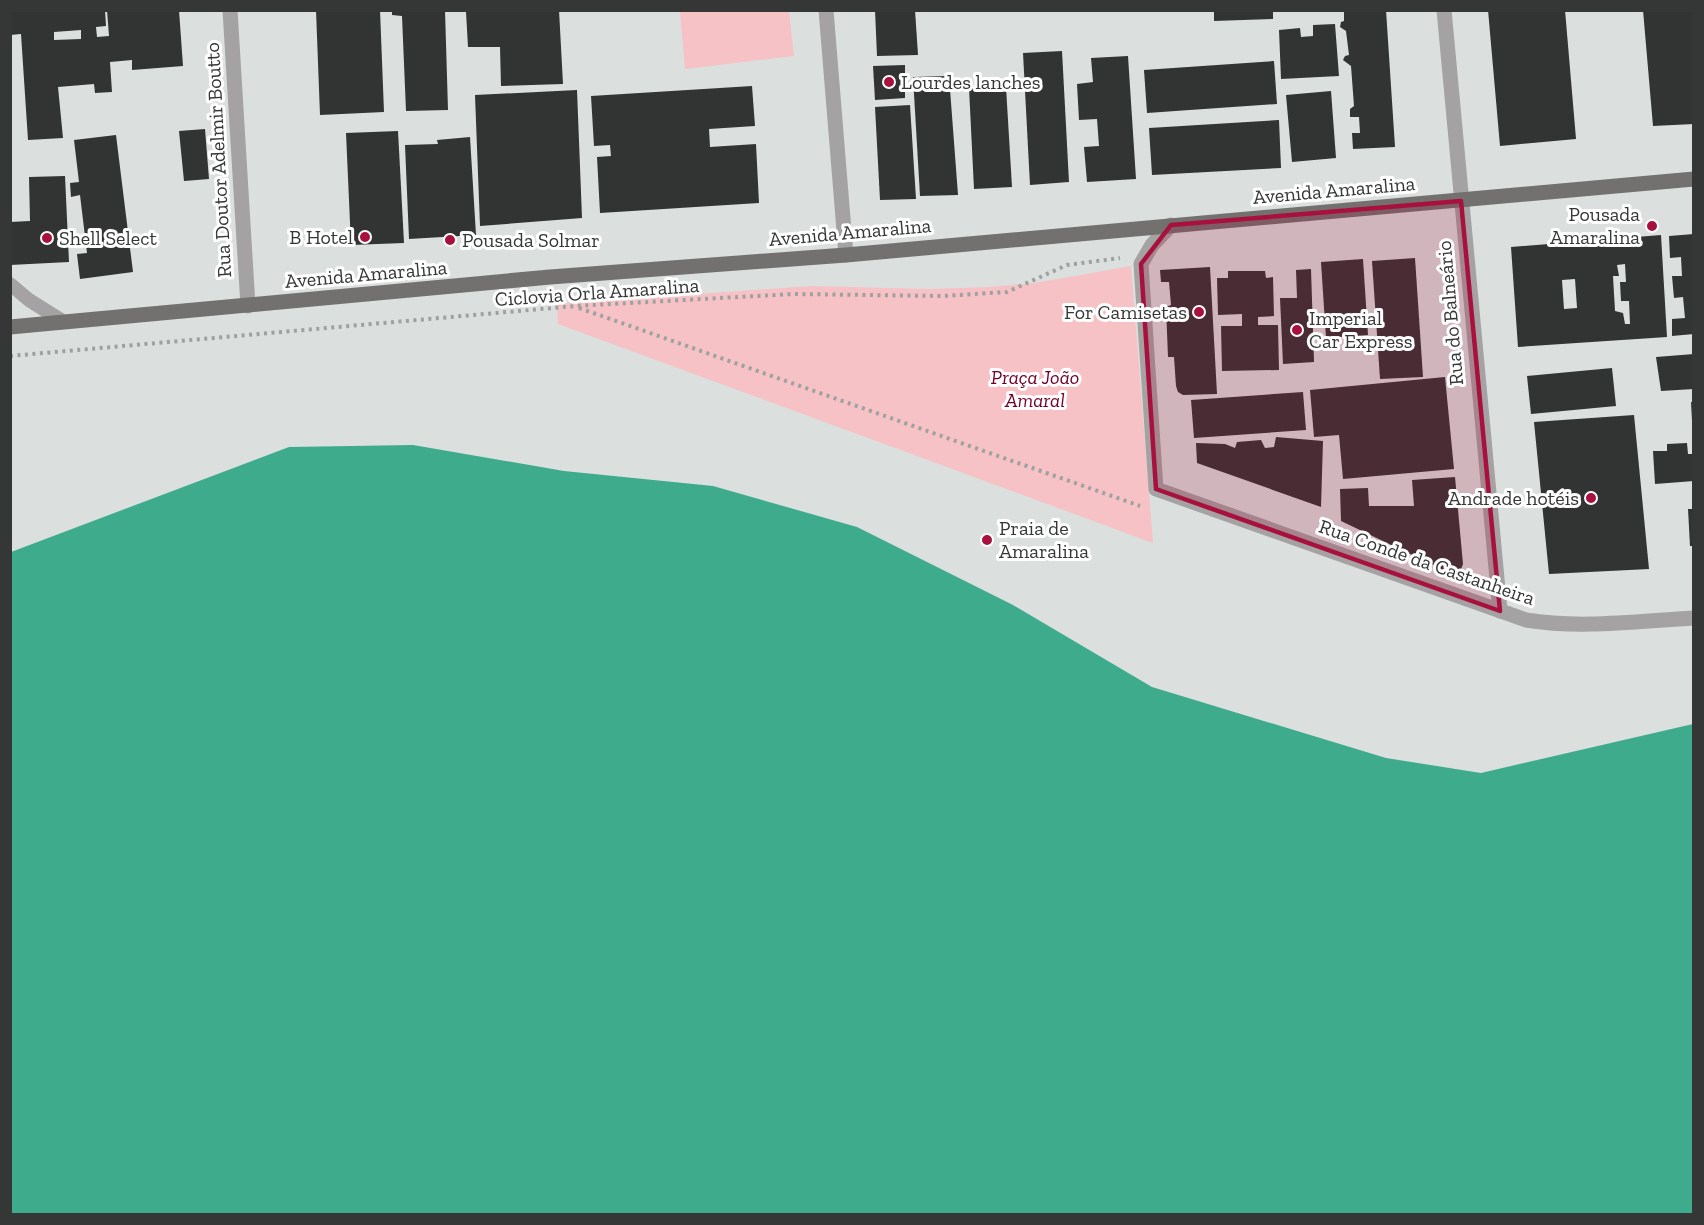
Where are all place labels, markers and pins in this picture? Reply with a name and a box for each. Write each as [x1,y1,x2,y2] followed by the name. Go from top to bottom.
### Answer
[901,70,1041,94] place label: Lourdes lanches
[882,75,896,89] marker: Lourdes lanches
[1550,202,1640,249] place label: Pousada Amaralina
[1645,219,1659,233] marker: Pousada Amaralina
[289,225,353,249] place label: B Hotel
[59,226,157,250] place label: Shell Select
[462,228,600,252] place label: Pousada Solmar
[358,230,372,244] marker: B Hotel
[40,231,54,245] marker: Shell Select
[443,233,457,247] marker: Pousada Solmar
[1064,300,1187,324] place label: For Camisetas
[1192,305,1206,319] marker: For Camisetas
[1309,306,1413,353] place label: Imperial Car Express
[1290,323,1304,337] marker: Imperial Car Express
[1448,486,1579,510] place label: Andrade hotéis
[1584,491,1598,505] marker: Andrade hotéis
[999,516,1089,563] place label: Praia de Amaralina
[980,533,994,547] marker: Praia de Amaralina

